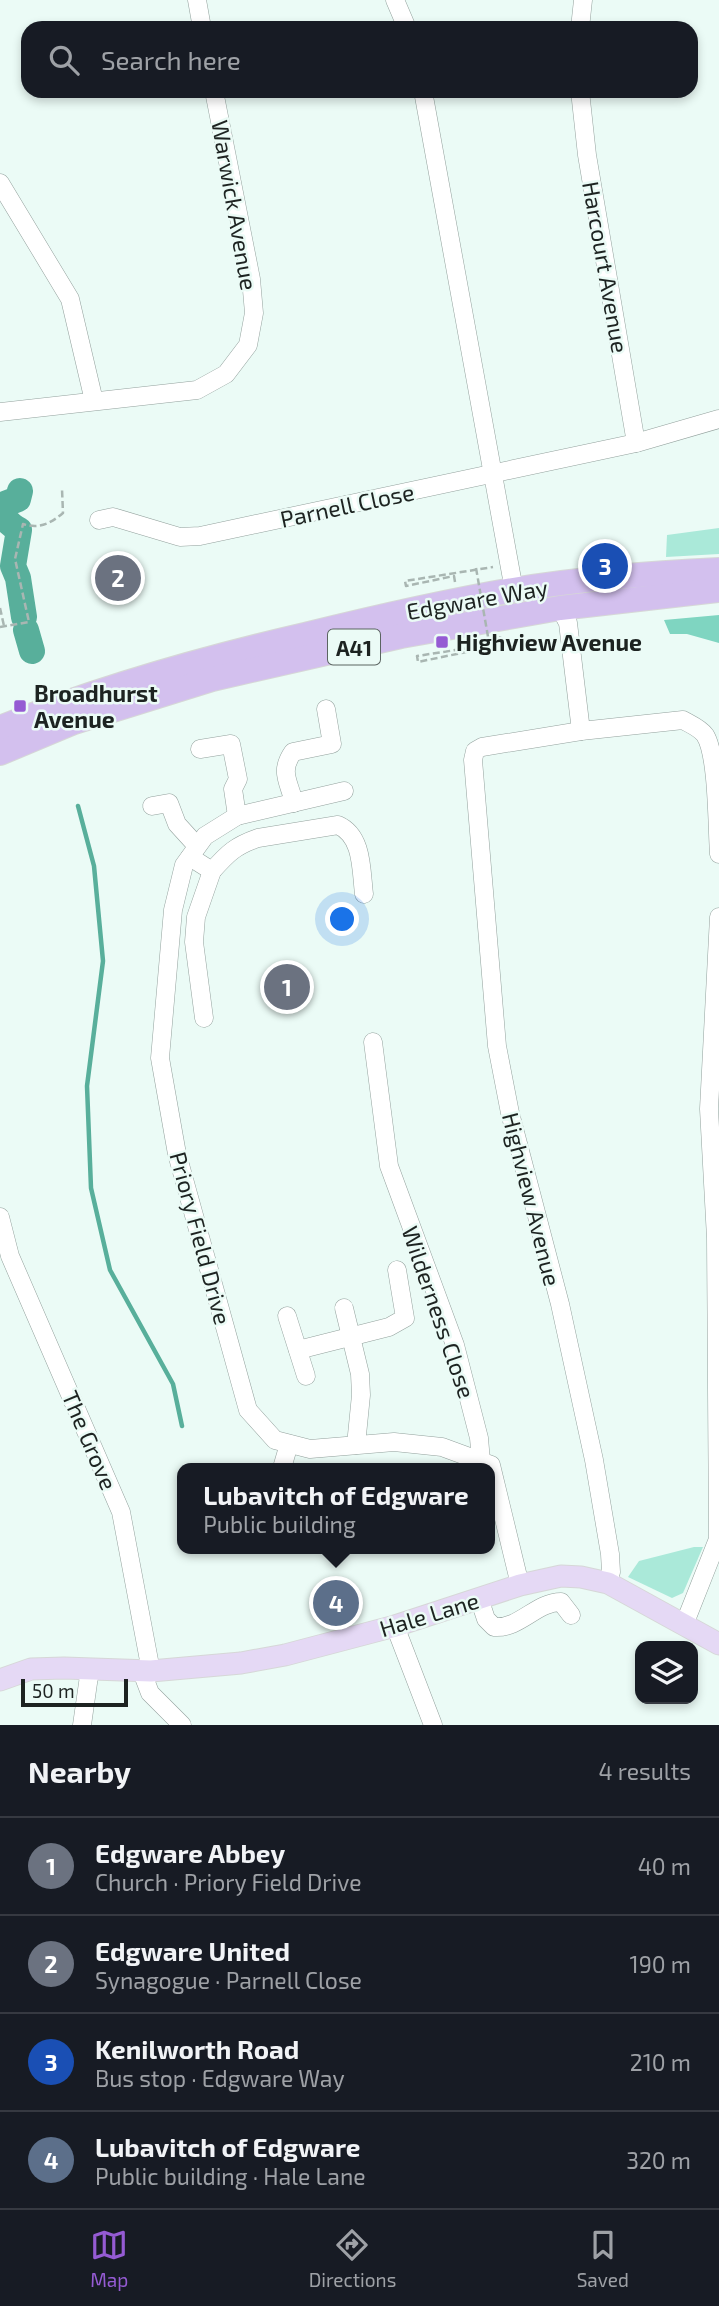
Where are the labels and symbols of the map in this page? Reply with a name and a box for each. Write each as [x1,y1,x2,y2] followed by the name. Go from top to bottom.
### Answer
[206,118,264,292] street label: Warwick Avenue
[577,179,635,355] street label: Harcourt Avenue
[277,477,417,533] street label: Parnell Close
[582,540,628,592] pin: 3
[95,552,141,604] pin: 2
[404,573,550,625] street label: Edgware Way
[456,628,642,656] place label: Highview Avenue
[328,630,380,664] road number: A41
[434,634,450,650] marker: Highview Avenue
[34,679,158,733] place label: Broadhurst Avenue
[12,698,28,714] marker: Broadhurst Avenue
[325,902,359,936] your location
[264,961,310,1013] pin: 1
[497,1109,567,1289] street label: Highview Avenue
[164,1149,238,1327] street label: Priory Field Drive
[396,1222,482,1402] street label: Wilderness Close
[57,1386,123,1494] street label: The Grove
[313,1577,359,1629] pin: 4
[376,1586,482,1642] street label: Hale Lane
[21,1676,128,1708] scale bar

